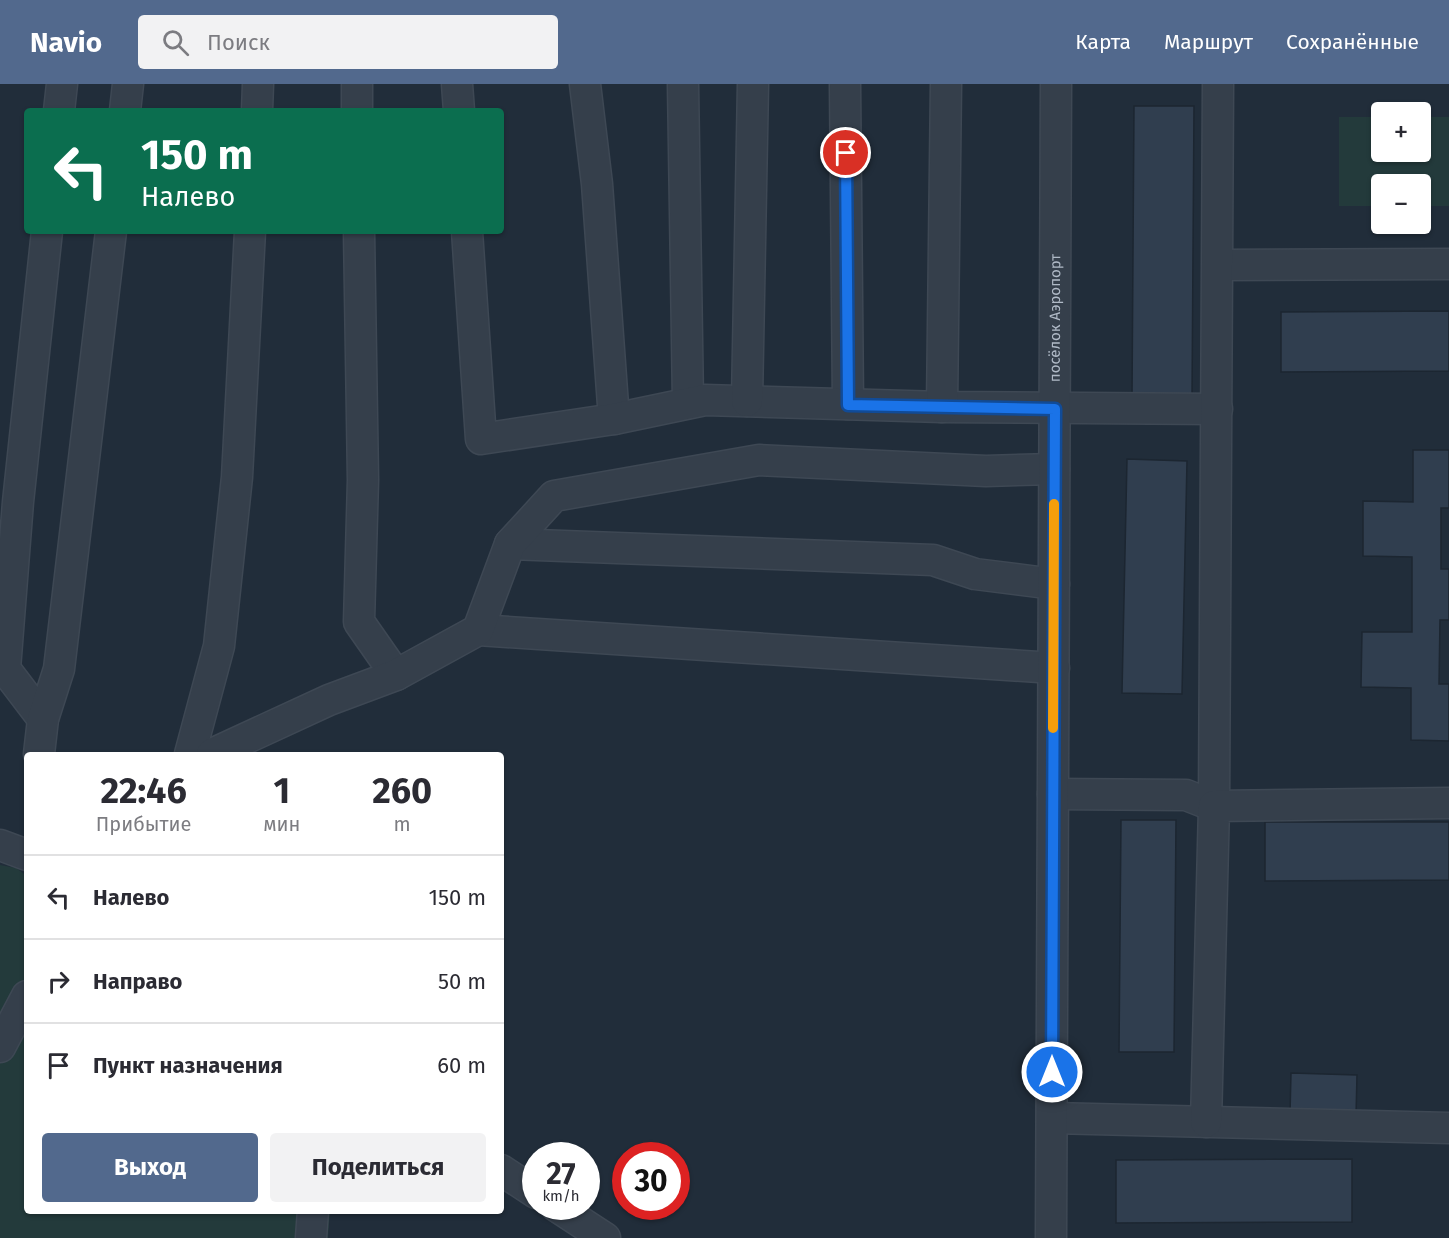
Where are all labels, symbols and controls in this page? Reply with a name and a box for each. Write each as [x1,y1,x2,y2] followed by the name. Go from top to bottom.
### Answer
[138,15,558,69] search box
[30,26,102,59] text: Navio
[159,26,192,59] icon: search
[207,29,270,56] text: Поиск
[1075,29,1131,55] text: Карта
[1164,29,1253,55] text: Маршрут
[1286,29,1419,55] text: Сохранённые
[1371,102,1431,234] map controls
[1371,102,1431,162] button: +
[820,127,871,178] pin
[141,130,253,180] text: 150 m
[42,132,120,210] icon: left
[829,136,862,169] icon: arrive
[1371,174,1431,234] button: −
[141,181,235,213] text: Налево
[1046,254,1064,382] street label: посёлок Аэропорт
[100,769,187,813] text: 22:46
[273,769,290,813] text: 1
[372,769,432,813] text: 260
[96,812,191,836] text: Прибытие
[263,812,300,836] text: мин
[394,812,411,836] text: m
[42,881,75,914] icon: left
[93,884,169,911] text: Налево
[428,884,486,911] text: 150 m
[42,965,75,998] icon: right
[93,968,182,995] text: Направо
[438,968,486,995] text: 50 m
[1020,1040,1084,1104] position arrow
[42,1049,75,1082] icon: arrive
[93,1052,283,1079] text: Пункт назначения
[437,1052,486,1079] text: 60 m
[42,1133,258,1202] button: Выход
[270,1133,486,1202] button: Поделиться
[612,1142,690,1220] speed limit sign: 30
[546,1156,576,1192] text: 27
[542,1187,580,1205] text: km/h

